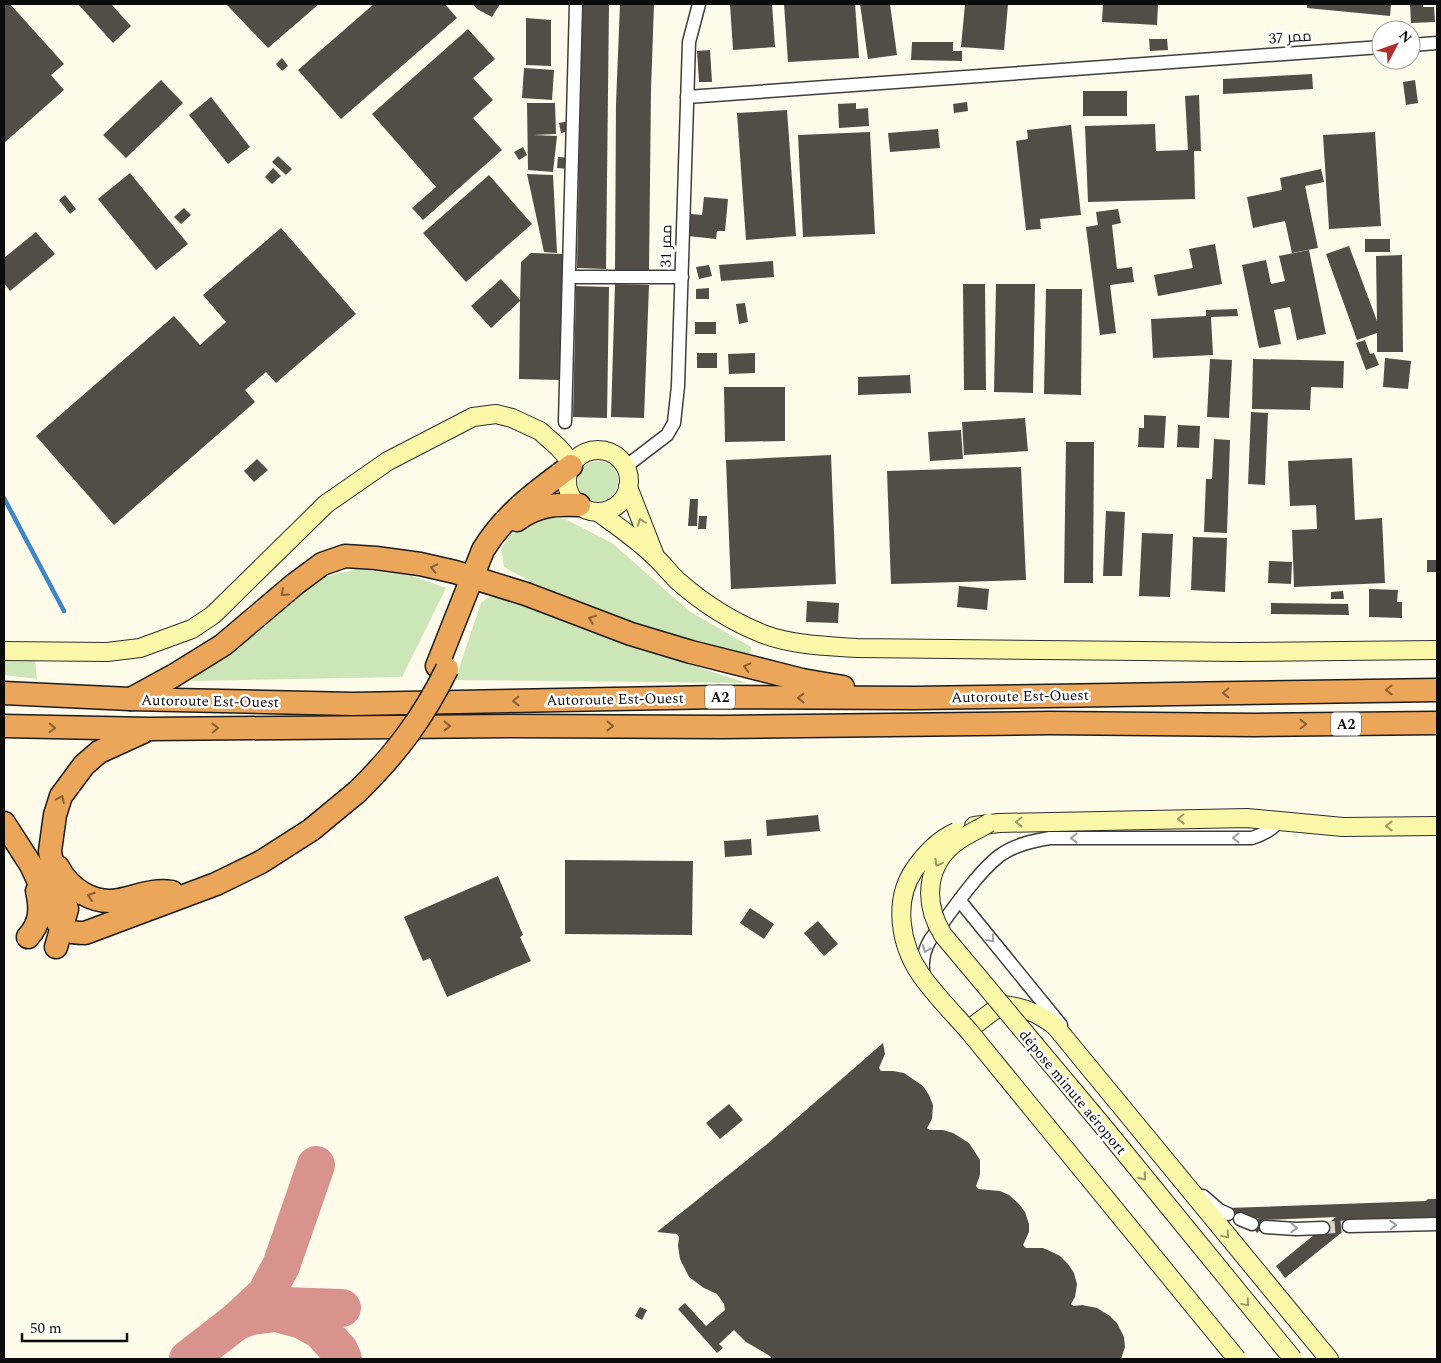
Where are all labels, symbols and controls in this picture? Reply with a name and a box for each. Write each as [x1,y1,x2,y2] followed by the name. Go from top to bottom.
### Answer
[1371,20,1421,70] north arrow
[1268,25,1312,50] street label: ممر 37
[1394,26,1417,48] text: N
[655,224,678,268] street label: ممر 31
[637,518,647,527] one-way arrow
[430,563,439,574] one-way arrow
[281,587,290,596] one-way arrow
[588,615,597,625] one-way arrow
[744,662,752,672] one-way arrow
[951,684,1089,709] street label: Autoroute Est-Ouest
[1384,685,1392,696] one-way arrow
[705,686,735,709] road number: A2
[546,687,684,712] street label: Autoroute Est-Ouest
[1222,688,1230,698] one-way arrow
[141,689,279,714] street label: Autoroute Est-Ouest
[797,693,804,703] one-way arrow
[512,695,520,706] one-way arrow
[1331,712,1361,736] road number: A2
[1299,719,1307,729] one-way arrow
[444,721,452,731] one-way arrow
[606,721,614,731] one-way arrow
[49,723,57,733] one-way arrow
[212,723,219,733] one-way arrow
[54,795,65,804] one-way arrow
[1177,814,1184,824] one-way arrow
[1014,817,1022,827] one-way arrow
[1384,821,1392,831] one-way arrow
[1070,833,1078,843] one-way arrow
[1232,833,1240,843] one-way arrow
[935,858,945,867] one-way arrow
[87,892,96,902] one-way arrow
[986,933,995,942] one-way arrow
[922,944,932,953] one-way arrow
[1013,1025,1132,1160] street label: dépose minute aéroport
[1138,1171,1147,1180] one-way arrow
[1390,1220,1397,1230] one-way arrow
[1291,1223,1299,1234] one-way arrow
[1220,1229,1229,1238] one-way arrow
[1240,1297,1249,1306] one-way arrow
[22,1310,128,1342] scale bar
[30,1317,62,1340] text: 50 m

